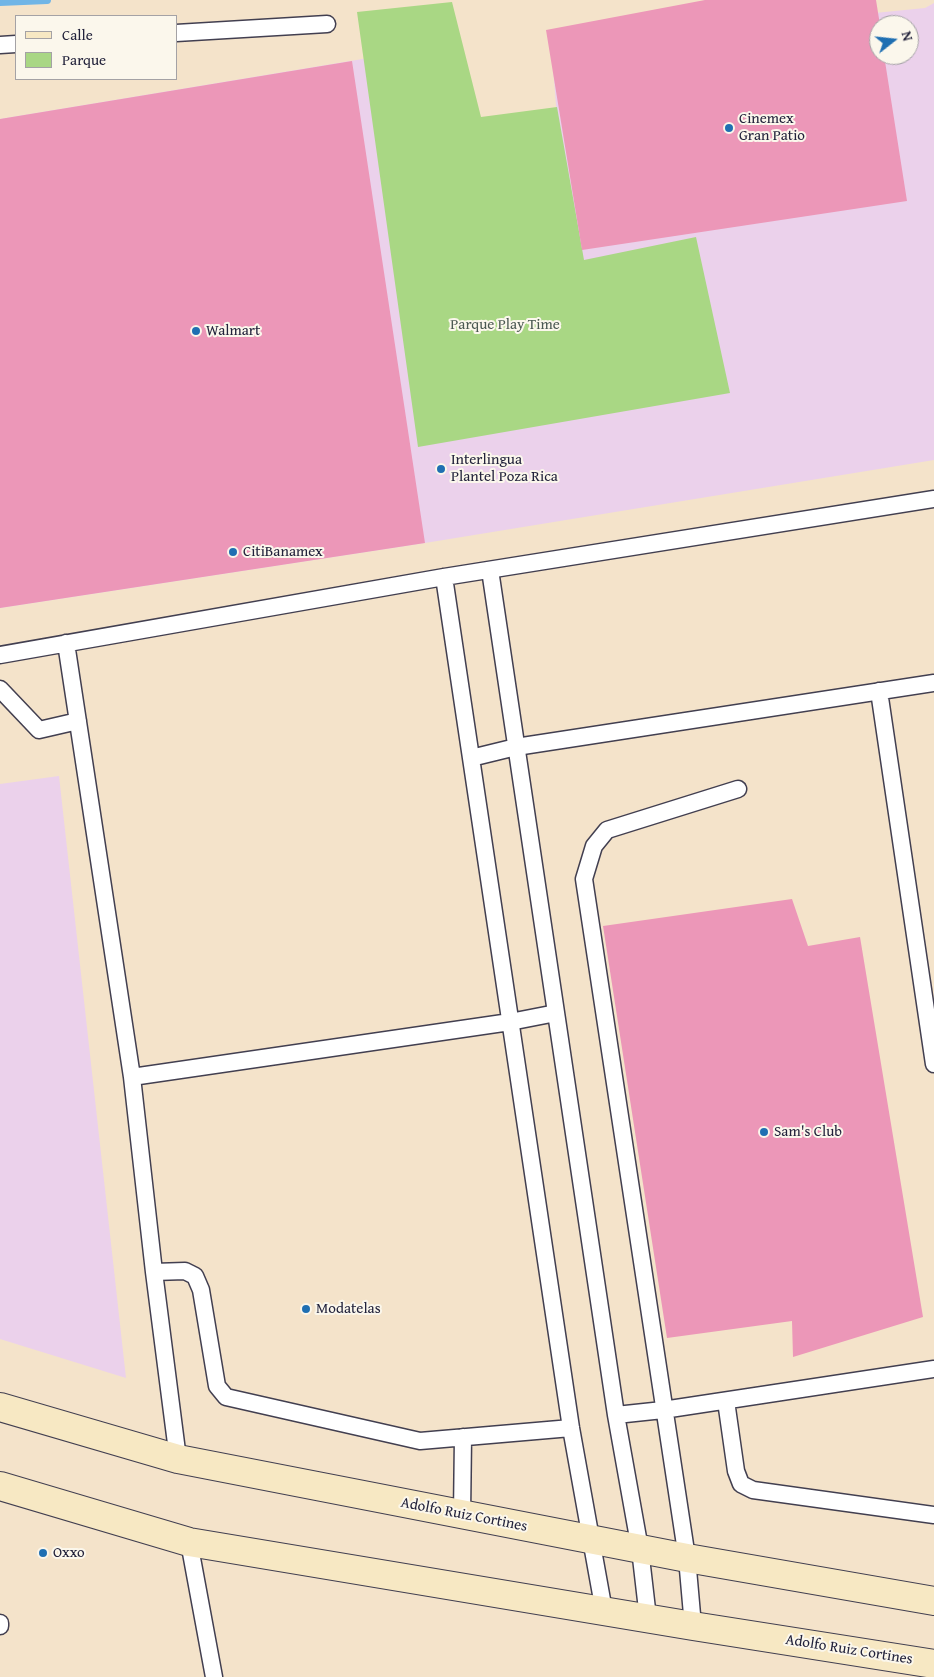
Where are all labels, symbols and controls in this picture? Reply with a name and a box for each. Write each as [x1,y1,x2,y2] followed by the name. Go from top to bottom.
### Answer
[15,15,178,80] legend
[869,15,919,65] north arrow
[62,24,93,45] text: Calle
[897,29,918,43] text: N
[62,49,106,70] text: Parque
[739,110,805,145] place label: Cinemex Gran Patio
[723,122,735,134] marker: Cinemex Gran Patio
[450,316,560,334] park label: Parque Play Time
[206,322,260,340] place label: Walmart
[190,325,202,337] marker: Walmart
[451,451,558,486] place label: Interlingua Plantel Poza Rica
[435,463,447,475] marker: Interlingua Plantel Poza Rica
[243,543,323,561] place label: CitiBanamex
[227,546,239,558] marker: CitiBanamex
[774,1123,842,1141] place label: Sam's Club
[758,1126,770,1138] marker: Sam's Club
[316,1300,381,1318] place label: Modatelas
[300,1303,312,1315] marker: Modatelas
[399,1494,529,1536] street label: Adolfo Ruiz Cortines
[53,1544,85,1562] place label: Oxxo
[37,1547,49,1559] marker: Oxxo
[784,1631,914,1669] street label: Adolfo Ruiz Cortines

